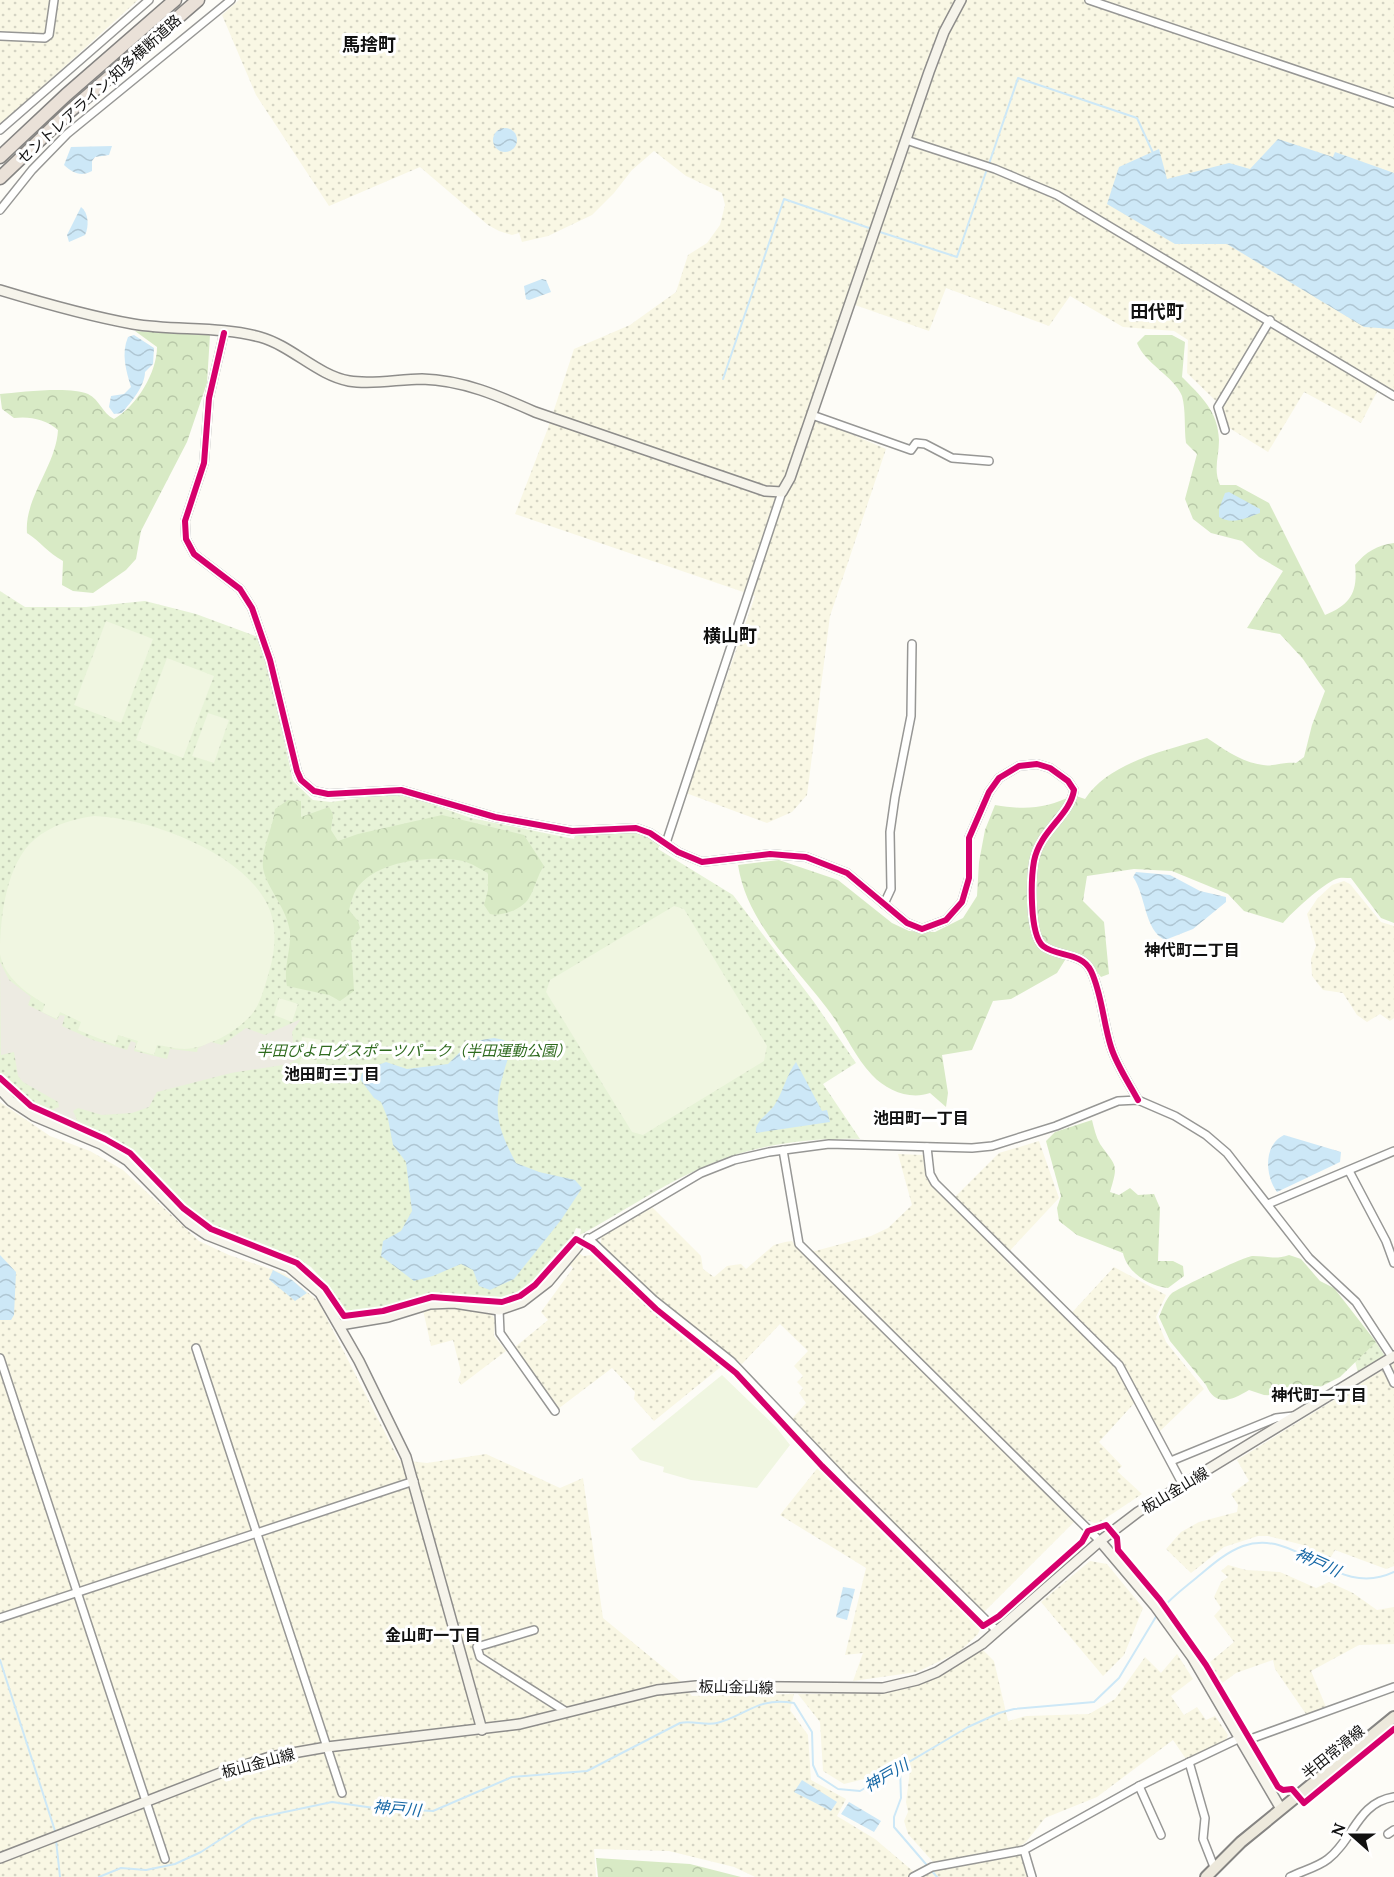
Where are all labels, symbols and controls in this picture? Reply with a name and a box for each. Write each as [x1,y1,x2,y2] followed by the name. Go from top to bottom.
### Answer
[13,10,185,168] street label: セントレアライン;知多横断道路
[342,33,396,56] district label: 馬捨町
[1130,300,1184,323] district label: 田代町
[703,624,757,647] district label: 横山町
[1144,940,1240,960] district label: 神代町二丁目
[257,1041,571,1060] park label: 半田ぴよログスポーツパーク（半田運動公園）
[284,1064,380,1084] district label: 池田町三丁目
[873,1108,969,1128] district label: 池田町一丁目
[1271,1385,1367,1405] district label: 神代町一丁目
[1138,1463,1212,1517] street label: 板山金山線
[1292,1543,1346,1582] water label: 神戸川
[385,1625,481,1645] district label: 金山町一丁目
[698,1677,774,1697] street label: 板山金山線
[1298,1721,1368,1783] street label: 半田常滑線
[219,1744,297,1782] street label: 板山金山線
[860,1753,914,1796] water label: 神戸川
[372,1796,424,1820] water label: 神戸川
[1322,1805,1382,1865] north arrow
[1326,1820,1350,1839] text: N

